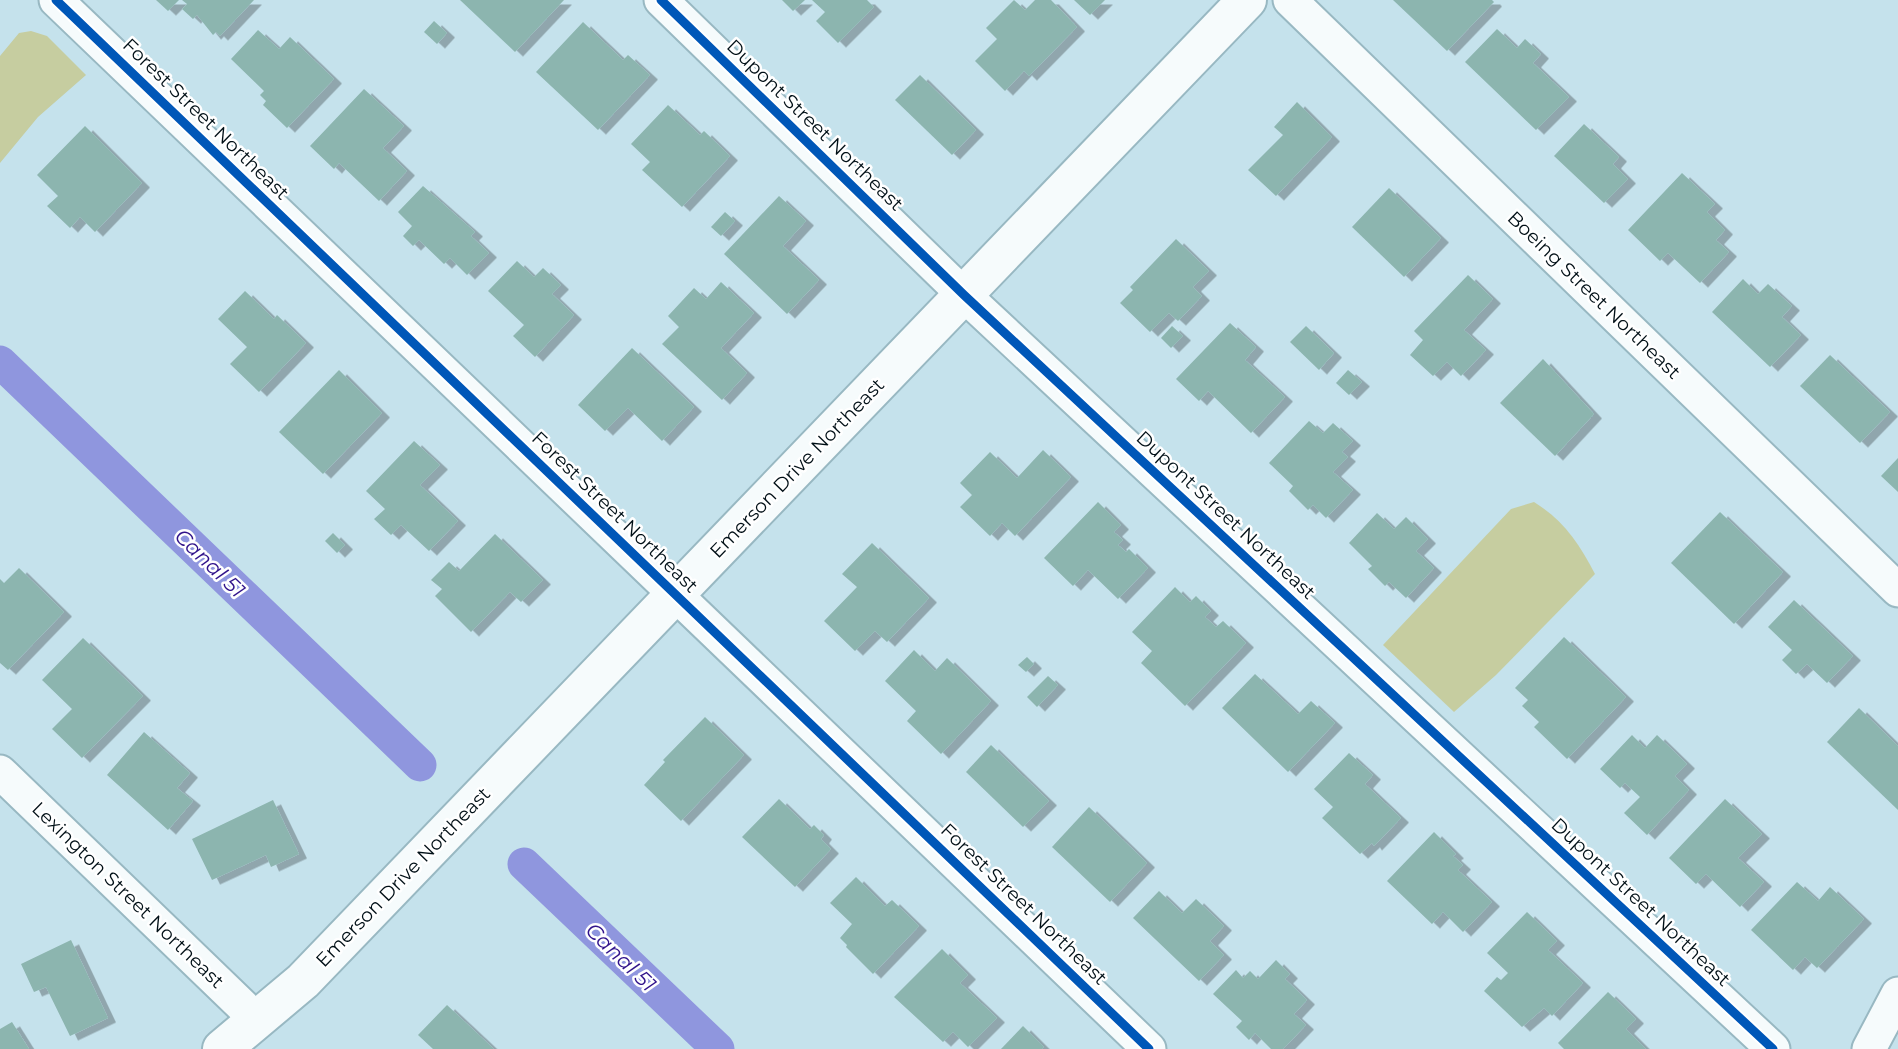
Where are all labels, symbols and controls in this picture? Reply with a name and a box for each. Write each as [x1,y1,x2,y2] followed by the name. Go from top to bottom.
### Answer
[118,34,294,205] street label: Forest Street Northeast
[722,35,908,216] street label: Dupont Street Northeast
[1503,206,1685,384] street label: Boeing Street Northeast
[705,373,889,563] street label: Emerson Drive Northeast
[1132,426,1321,604] street label: Dupont Street Northeast
[527,427,703,598] street label: Forest Street Northeast
[170,523,251,603] water label: Canal 51
[311,782,495,972] street label: Emerson Drive Northeast
[27,797,229,993] street label: Lexington Street Northeast
[1547,813,1736,991] street label: Dupont Street Northeast
[936,819,1112,990] street label: Forest Street Northeast
[581,917,662,997] water label: Canal 51

